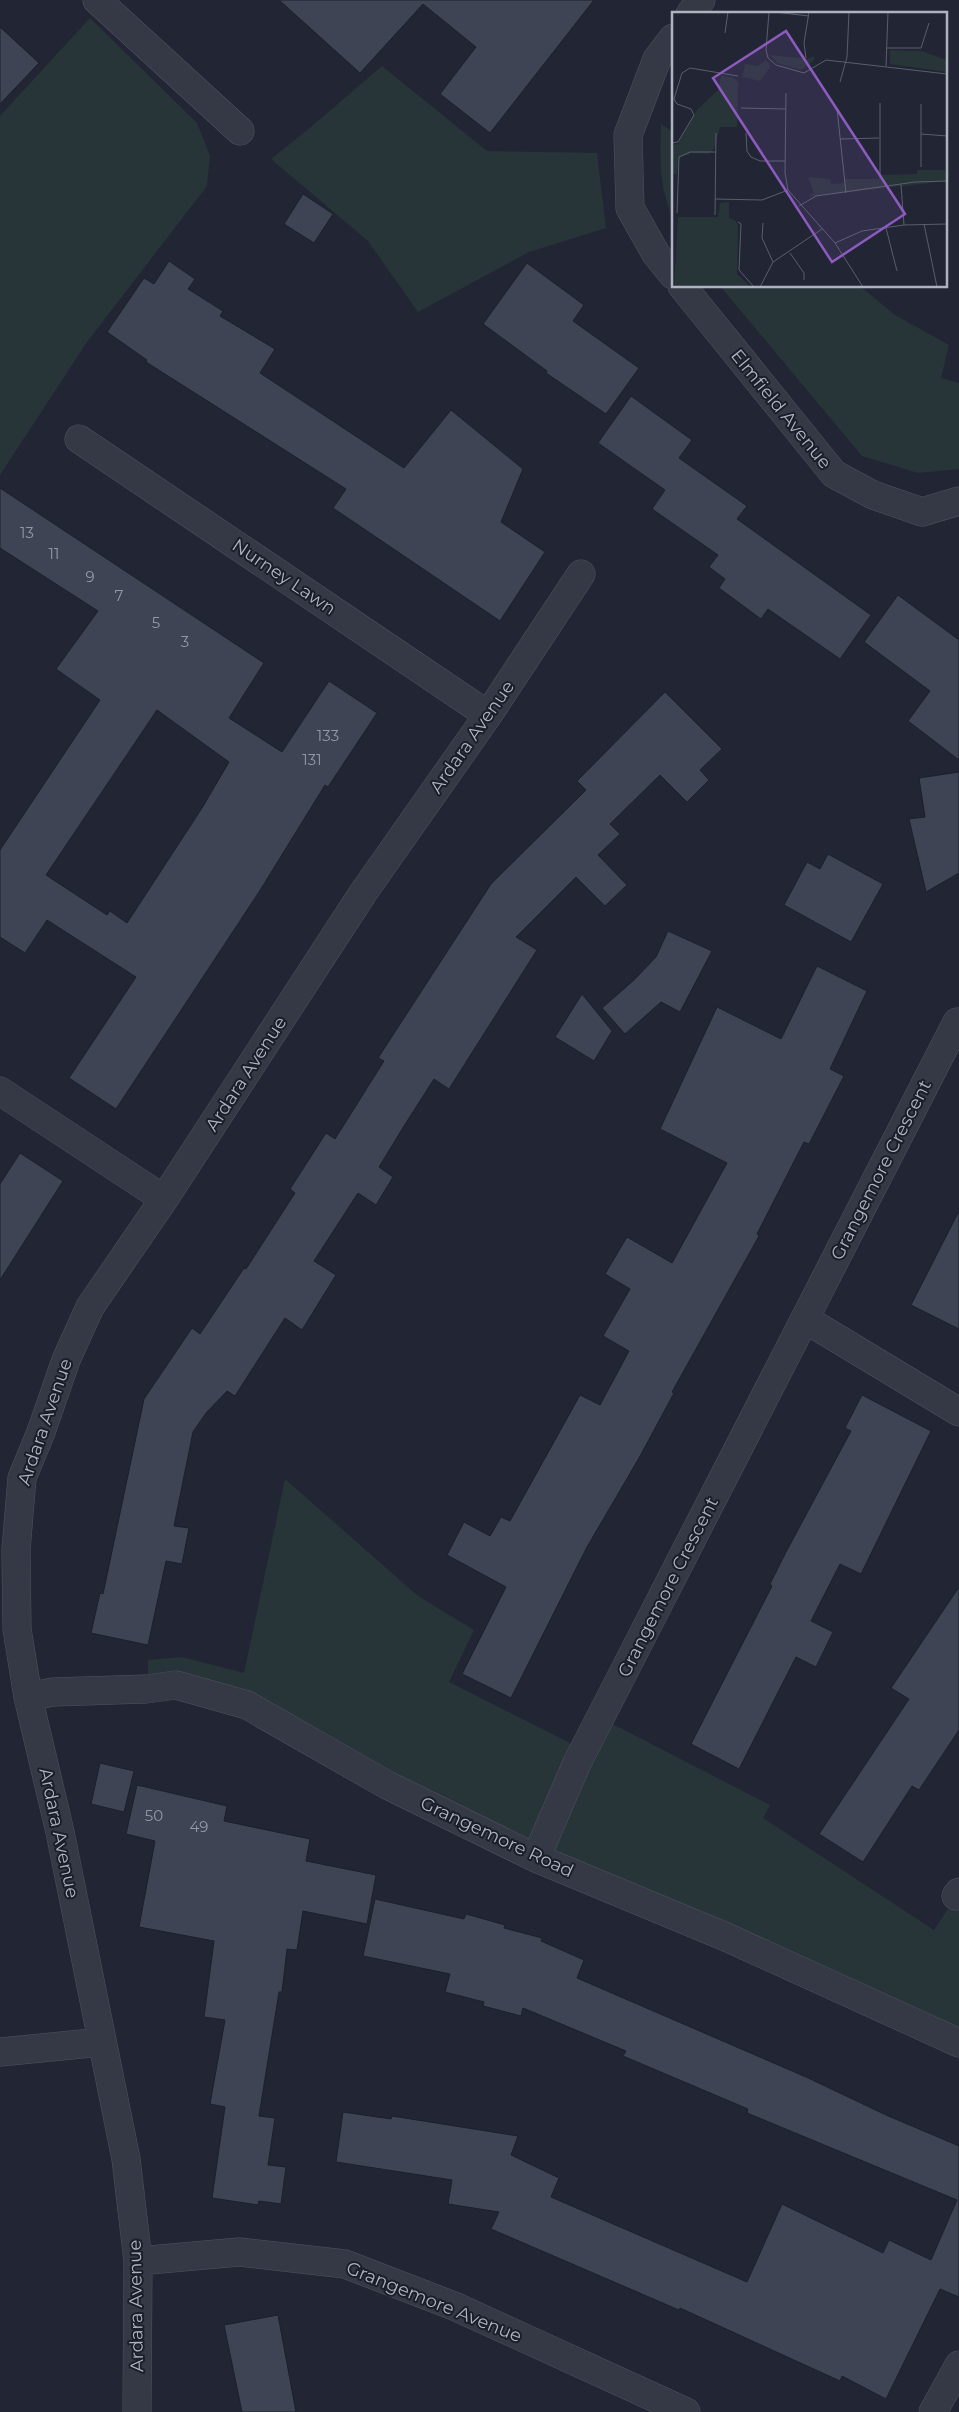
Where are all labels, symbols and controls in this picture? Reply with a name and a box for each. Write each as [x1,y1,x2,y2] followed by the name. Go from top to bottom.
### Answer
[672,12,946,288] inset map
[726,345,836,473] street label: Elmfield Avenue
[20,523,34,542] house number: 13
[228,534,340,620] street label: Nurney Lawn
[49,544,59,563] house number: 11
[85,567,95,586] house number: 9
[115,586,124,605] house number: 7
[152,613,160,632] house number: 5
[181,632,189,651] house number: 3
[425,676,519,798] street label: Ardara Avenue
[317,726,339,745] house number: 133
[302,750,322,769] house number: 131
[201,1012,291,1136] street label: Ardara Avenue
[826,1076,936,1264] street label: Grangemore Crescent
[13,1356,77,1488] street label: Ardara Avenue
[613,1493,723,1681] street label: Grangemore Crescent
[34,1766,84,1900] street label: Ardara Avenue
[417,1792,577,1882] street label: Grangemore Road
[145,1806,163,1825] house number: 50
[190,1817,208,1836] house number: 49
[124,2239,148,2372] street label: Ardara Avenue
[343,2257,525,2347] street label: Grangemore Avenue

